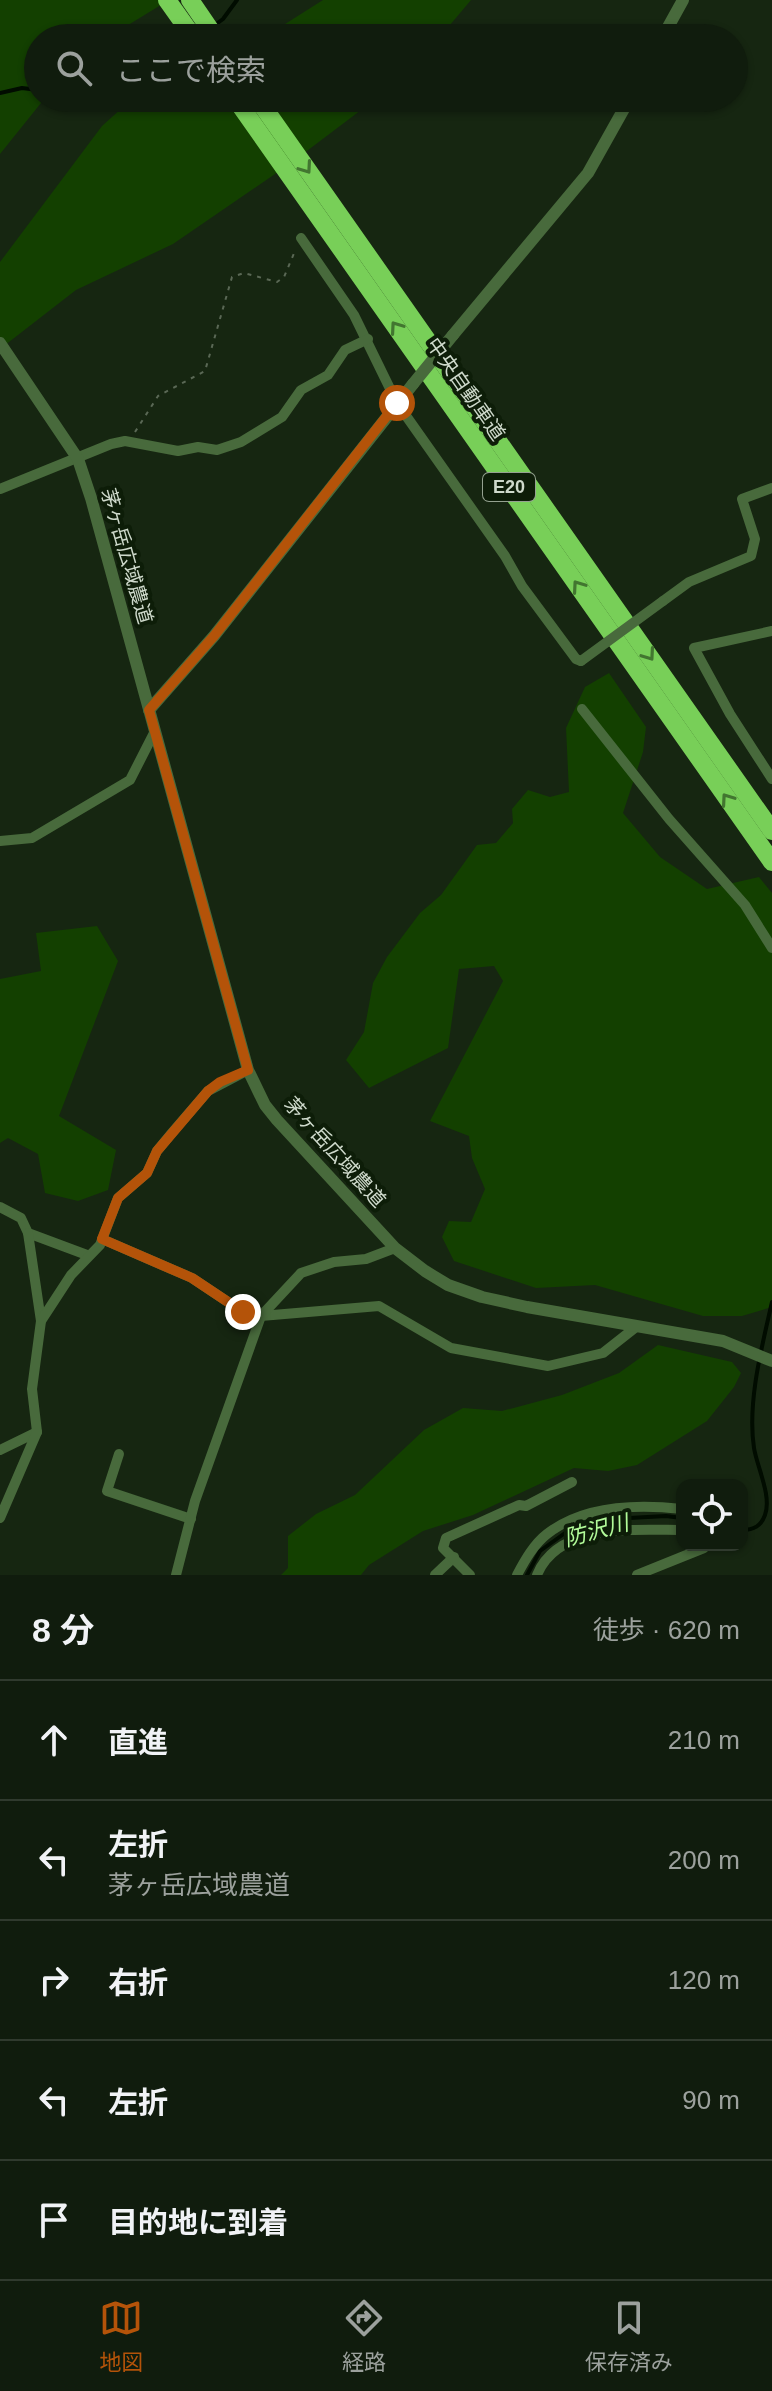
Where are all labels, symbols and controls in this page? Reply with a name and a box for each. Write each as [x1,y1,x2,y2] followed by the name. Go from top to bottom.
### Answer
[24,24,748,112] search box
[52,46,96,90] icon: search
[116,54,266,87] text: ここで検索
[296,159,311,173] one-way arrow
[391,322,406,336] one-way arrow
[423,334,509,444] street label: 中央自動車道
[379,385,415,421] route start
[483,473,535,501] road number: E20
[97,486,157,626] street label: 茅ヶ岳広域農道
[573,580,588,594] one-way arrow
[639,646,654,660] one-way arrow
[722,793,737,807] one-way arrow
[280,1093,390,1211] street label: 茅ヶ岳広域農道
[225,1294,261,1330] route end
[676,1479,748,1551] map controls
[676,1479,748,1551] button: locate
[561,1509,633,1551] water label: 防沢川
[32,1611,94,1649] text: 8 分
[593,1615,740,1645] text: 徒歩 · 620 m
[32,1718,76,1762] icon: ahead
[668,1725,740,1755] text: 210 m
[108,1726,168,1759] text: 直進
[108,1828,168,1861] text: 左折
[32,1838,76,1882] icon: left
[668,1845,740,1875] text: 200 m
[108,1870,290,1900] text: 茅ヶ岳広域農道
[32,1958,76,2002] icon: right
[668,1965,740,1995] text: 120 m
[108,1966,168,1999] text: 右折
[32,2078,76,2122] icon: left
[682,2085,740,2115] text: 90 m
[108,2086,168,2119] text: 左折
[32,2198,76,2242] icon: arrive
[108,2206,288,2239] text: 目的地に到着
[99,2296,143,2376] tab: 地図
[342,2296,386,2376] tab: 経路
[585,2296,673,2376] tab: 保存済み

